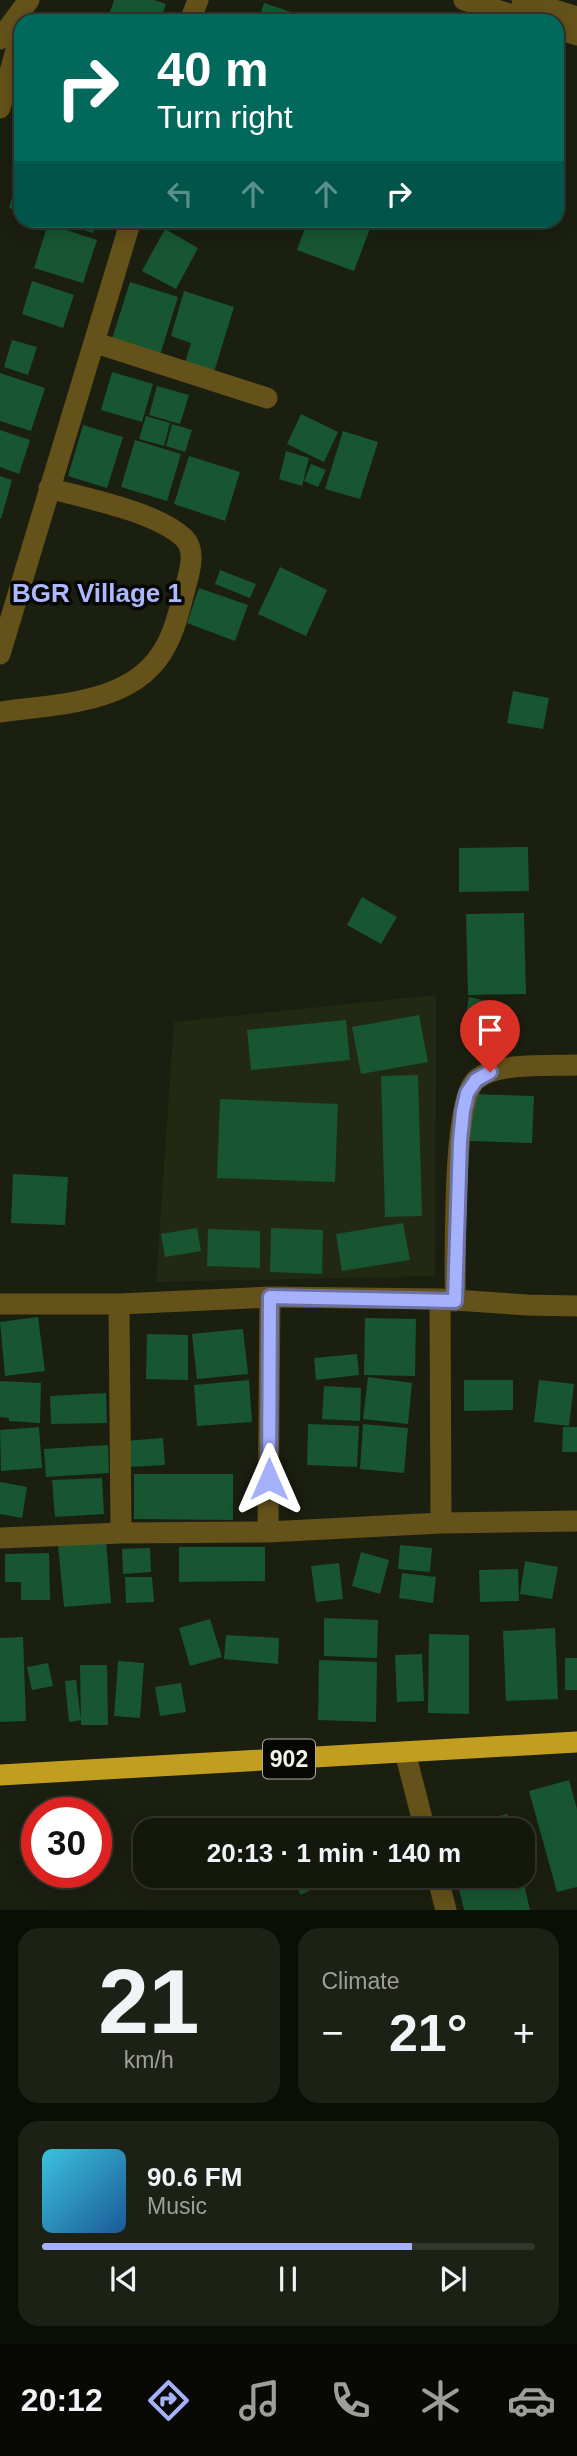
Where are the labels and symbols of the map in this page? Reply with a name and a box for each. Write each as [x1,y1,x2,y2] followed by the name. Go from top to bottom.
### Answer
[12,578,182,608] district label: BGR Village 1
[460,1000,520,1072] pin
[232,1442,306,1516] position arrow
[263,1740,315,1778] road number: 902
[21,1797,112,1888] speed limit sign: 30

